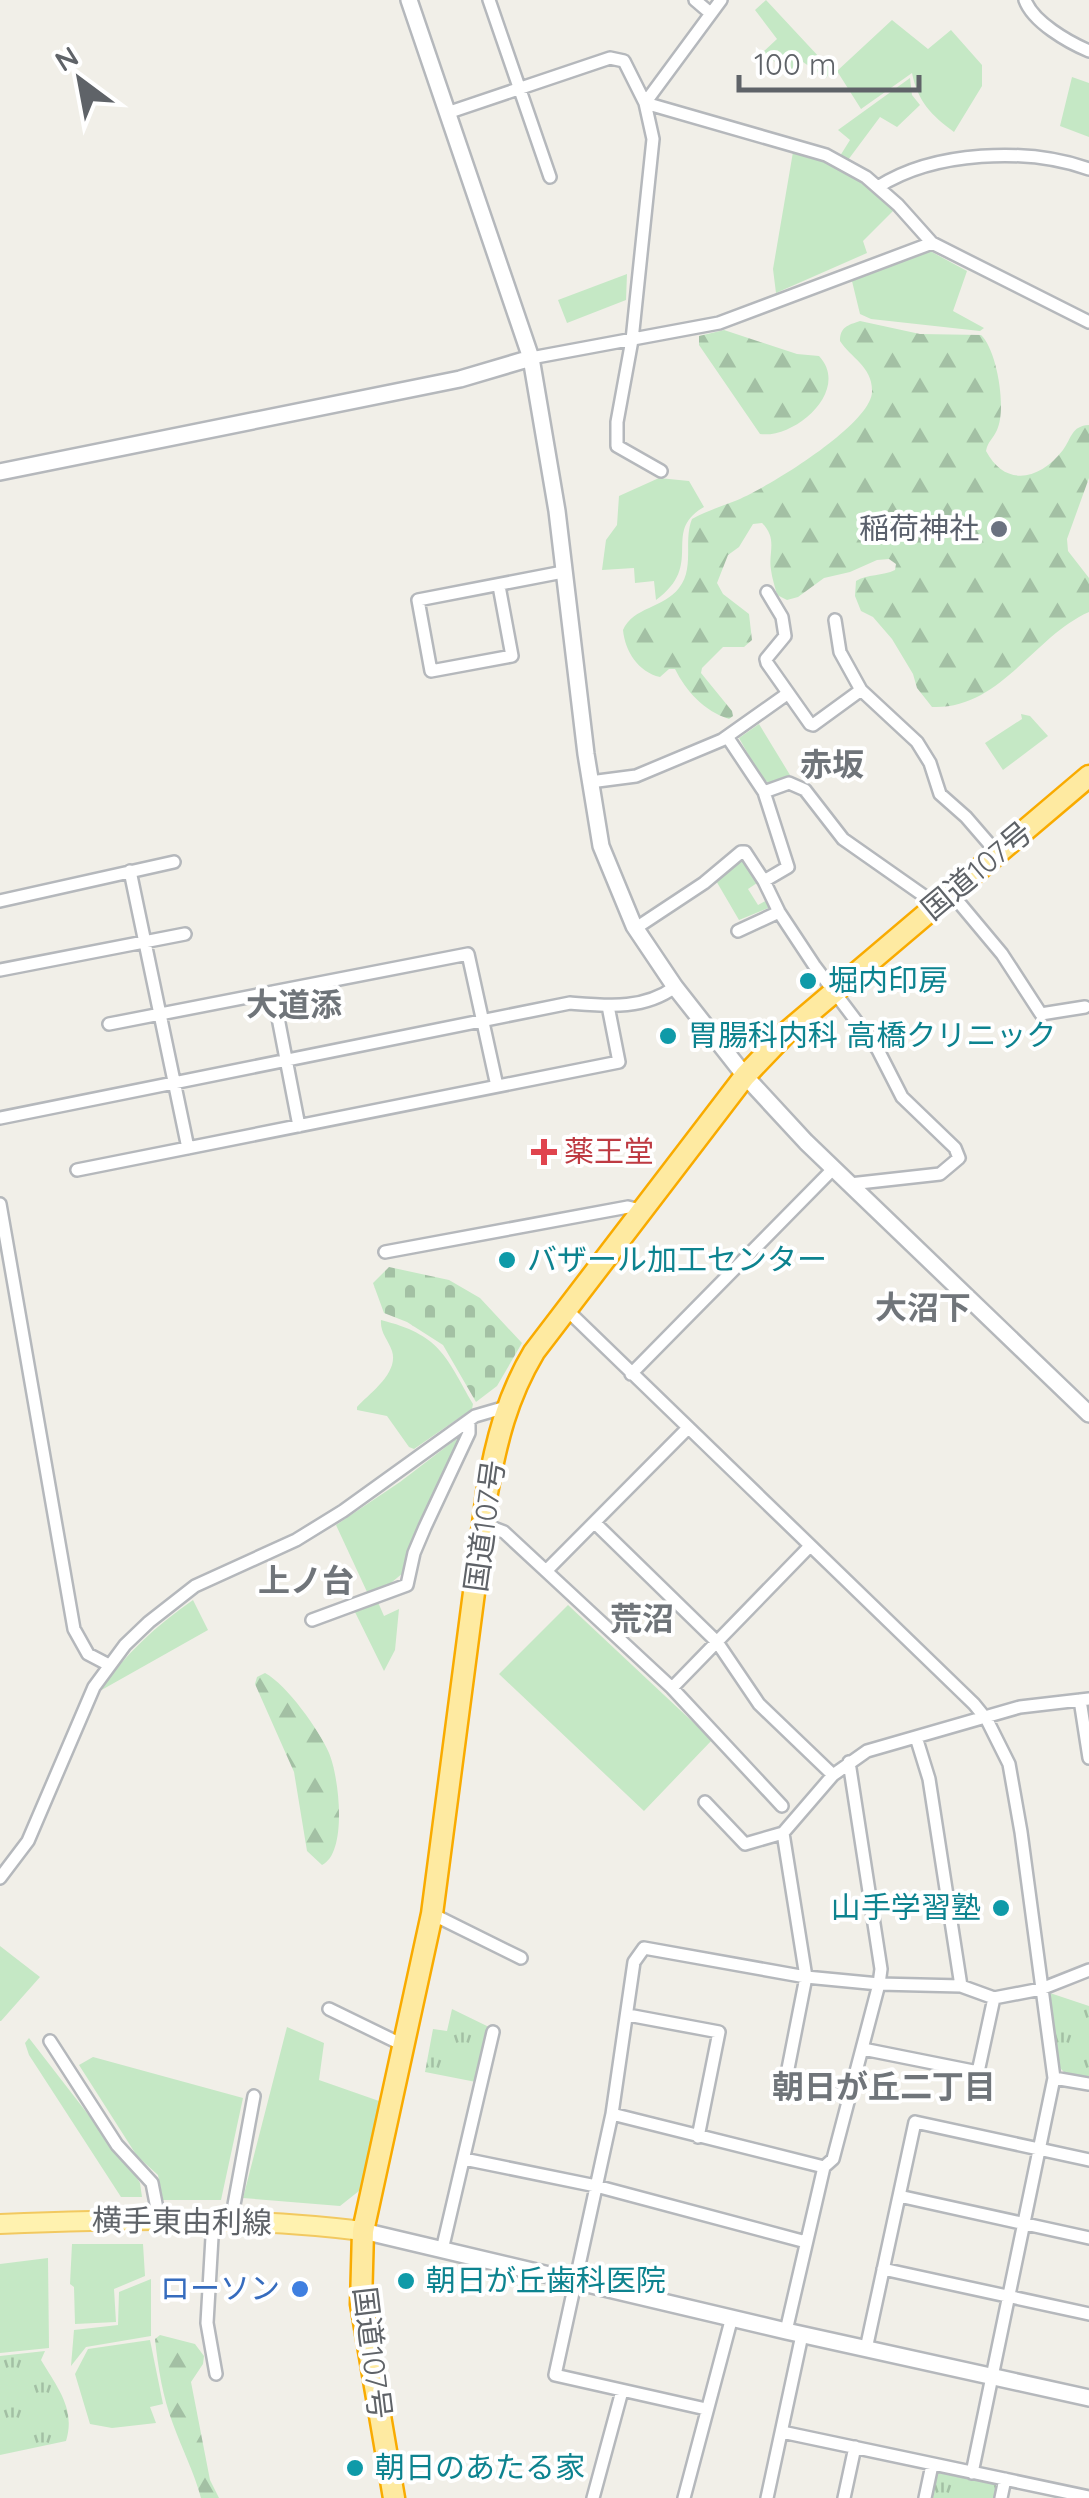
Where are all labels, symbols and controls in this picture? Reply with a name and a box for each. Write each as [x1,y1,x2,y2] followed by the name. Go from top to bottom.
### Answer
[30,30,130,130] north arrow
[739,30,919,92] scale bar
[48,38,84,79] text: N
[754,45,836,83] text: 100 m
[859,509,979,547] place label: 稲荷神社
[988,518,1010,540] marker: 稲荷神社
[800,744,864,784] district label: 赤坂
[913,813,1039,927] street label: 国道107号
[828,961,948,999] place label: 堀内印房
[797,970,819,992] marker: 堀内印房
[246,984,342,1024] district label: 大道添
[688,1016,1056,1054] place label: 胃腸科内科 高橋クリニック
[657,1025,679,1047] marker: 胃腸科内科 高橋クリニック
[564,1132,654,1170] place label: 薬王堂
[533,1141,555,1163] marker: 薬王堂
[527,1240,827,1278] place label: バザール加工センター
[496,1249,518,1271] marker: バザール加工センター
[875,1287,971,1327] district label: 大沼下
[456,1458,512,1594] street label: 国道107号
[258,1560,354,1600] district label: 上ノ台
[610,1598,674,1638] district label: 荒沼
[831,1888,981,1926] place label: 山手学習塾
[990,1897,1012,1919] marker: 山手学習塾
[772,2066,996,2106] district label: 朝日が丘二丁目
[92,2200,272,2242] street label: 横手東由利線
[426,2261,666,2299] place label: 朝日が丘歯科医院
[160,2269,280,2307] place label: ローソン
[395,2270,417,2292] marker: 朝日が丘歯科医院
[289,2278,311,2300] marker: ローソン
[346,2285,400,2421] street label: 国道107号
[375,2448,585,2486] place label: 朝日のあたる家
[344,2457,366,2479] marker: 朝日のあたる家

